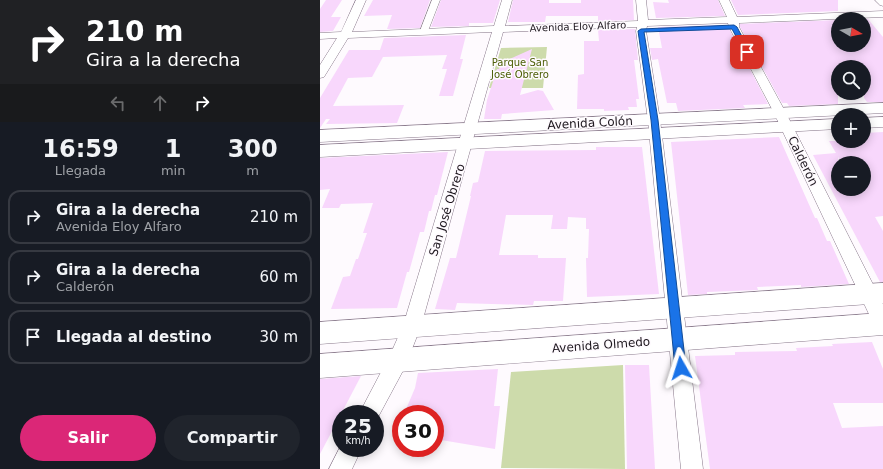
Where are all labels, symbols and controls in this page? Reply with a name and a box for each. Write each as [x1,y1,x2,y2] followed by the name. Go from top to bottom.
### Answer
[831,12,871,52] north arrow
[831,12,871,196] map controls
[86,15,183,48] text: 210 m
[20,16,72,68] icon: right
[530,19,627,34] street label: Avenida Eloy Alfaro
[730,35,764,69] pin
[736,41,758,63] icon: arrive
[86,49,241,70] text: Gira a la derecha
[490,57,549,80] park label: Parque San José Obrero
[831,60,871,100] button: search
[107,92,129,114] icon: left
[149,92,171,114] icon: ahead
[191,92,213,114] icon: right
[831,108,871,148] button: +
[547,114,633,132] street label: Avenida Colón
[785,134,821,188] street label: Calderón
[42,135,119,163] text: 16:59
[165,135,181,163] text: 1
[228,135,278,163] text: 300
[831,156,871,196] button: −
[426,162,468,258] street label: San José Obrero
[55,163,106,178] text: Llegada
[161,163,185,178] text: min
[246,163,259,178] text: m
[56,201,200,219] text: Gira a la derecha
[22,206,44,228] icon: right
[250,208,298,226] text: 210 m
[56,219,182,234] text: Avenida Eloy Alfaro
[56,261,200,279] text: Gira a la derecha
[22,266,44,288] icon: right
[260,268,298,286] text: 60 m
[56,279,114,294] text: Calderón
[22,326,44,348] icon: arrive
[56,328,211,346] text: Llegada al destino
[260,328,298,346] text: 30 m
[551,335,651,355] street label: Avenida Olmedo
[660,347,702,389] position arrow
[392,405,444,457] speed limit sign: 30
[344,414,372,438] text: 25
[20,415,156,461] button: Salir
[164,415,300,461] button: Compartir
[345,435,371,446] text: km/h

